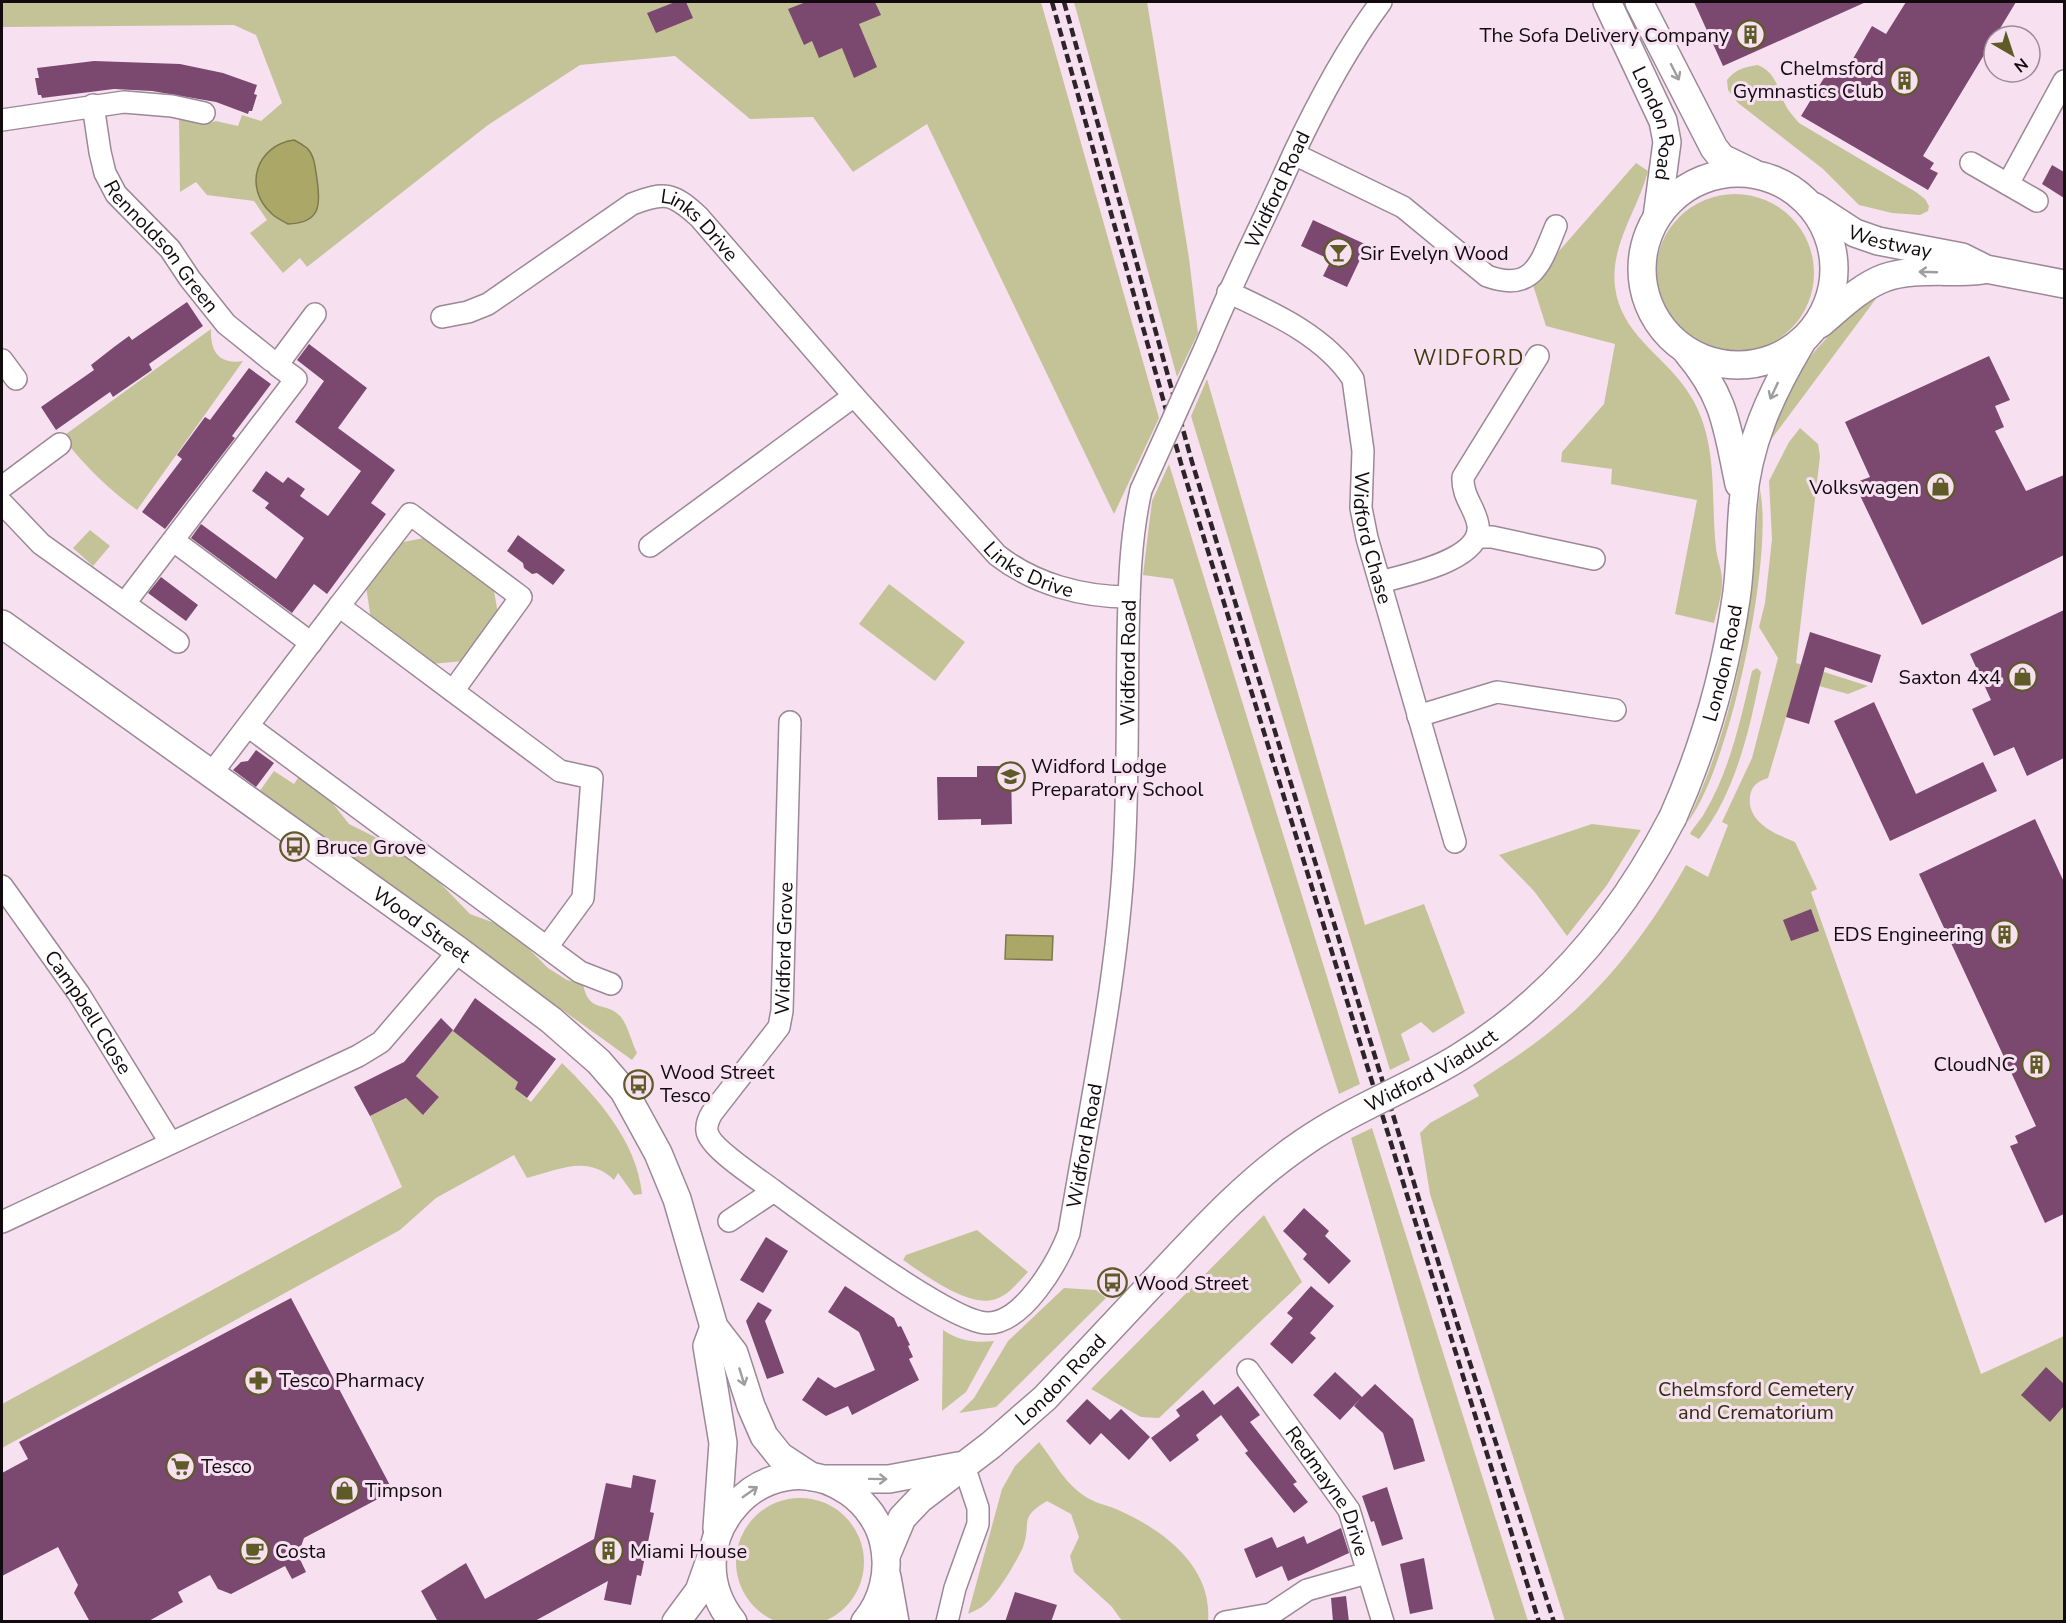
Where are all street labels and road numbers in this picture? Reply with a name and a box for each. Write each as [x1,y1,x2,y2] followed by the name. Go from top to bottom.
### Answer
[1625,62,1681,182] street label: London Road
[1239,127,1317,253] street label: Widford Road
[97,175,225,319] street label: Rennoldson Green
[659,183,744,267] street label: Links Drive
[1844,219,1935,265] street label: Westway
[1347,471,1398,607] street label: Widford Chase
[977,536,1076,604] street label: Links Drive
[1114,599,1143,726] street label: Widford Road
[1696,603,1749,725] street label: London Road
[367,880,477,970] street label: Wood Street
[769,882,800,1015] street label: Widford Grove
[38,945,138,1079] street label: Campbell Close
[1360,1022,1504,1119] street label: Widford Viaduct
[1060,1081,1109,1210] street label: Widford Road
[1009,1328,1112,1432] street label: London Road
[1279,1421,1375,1559] street label: Redmayne Drive

